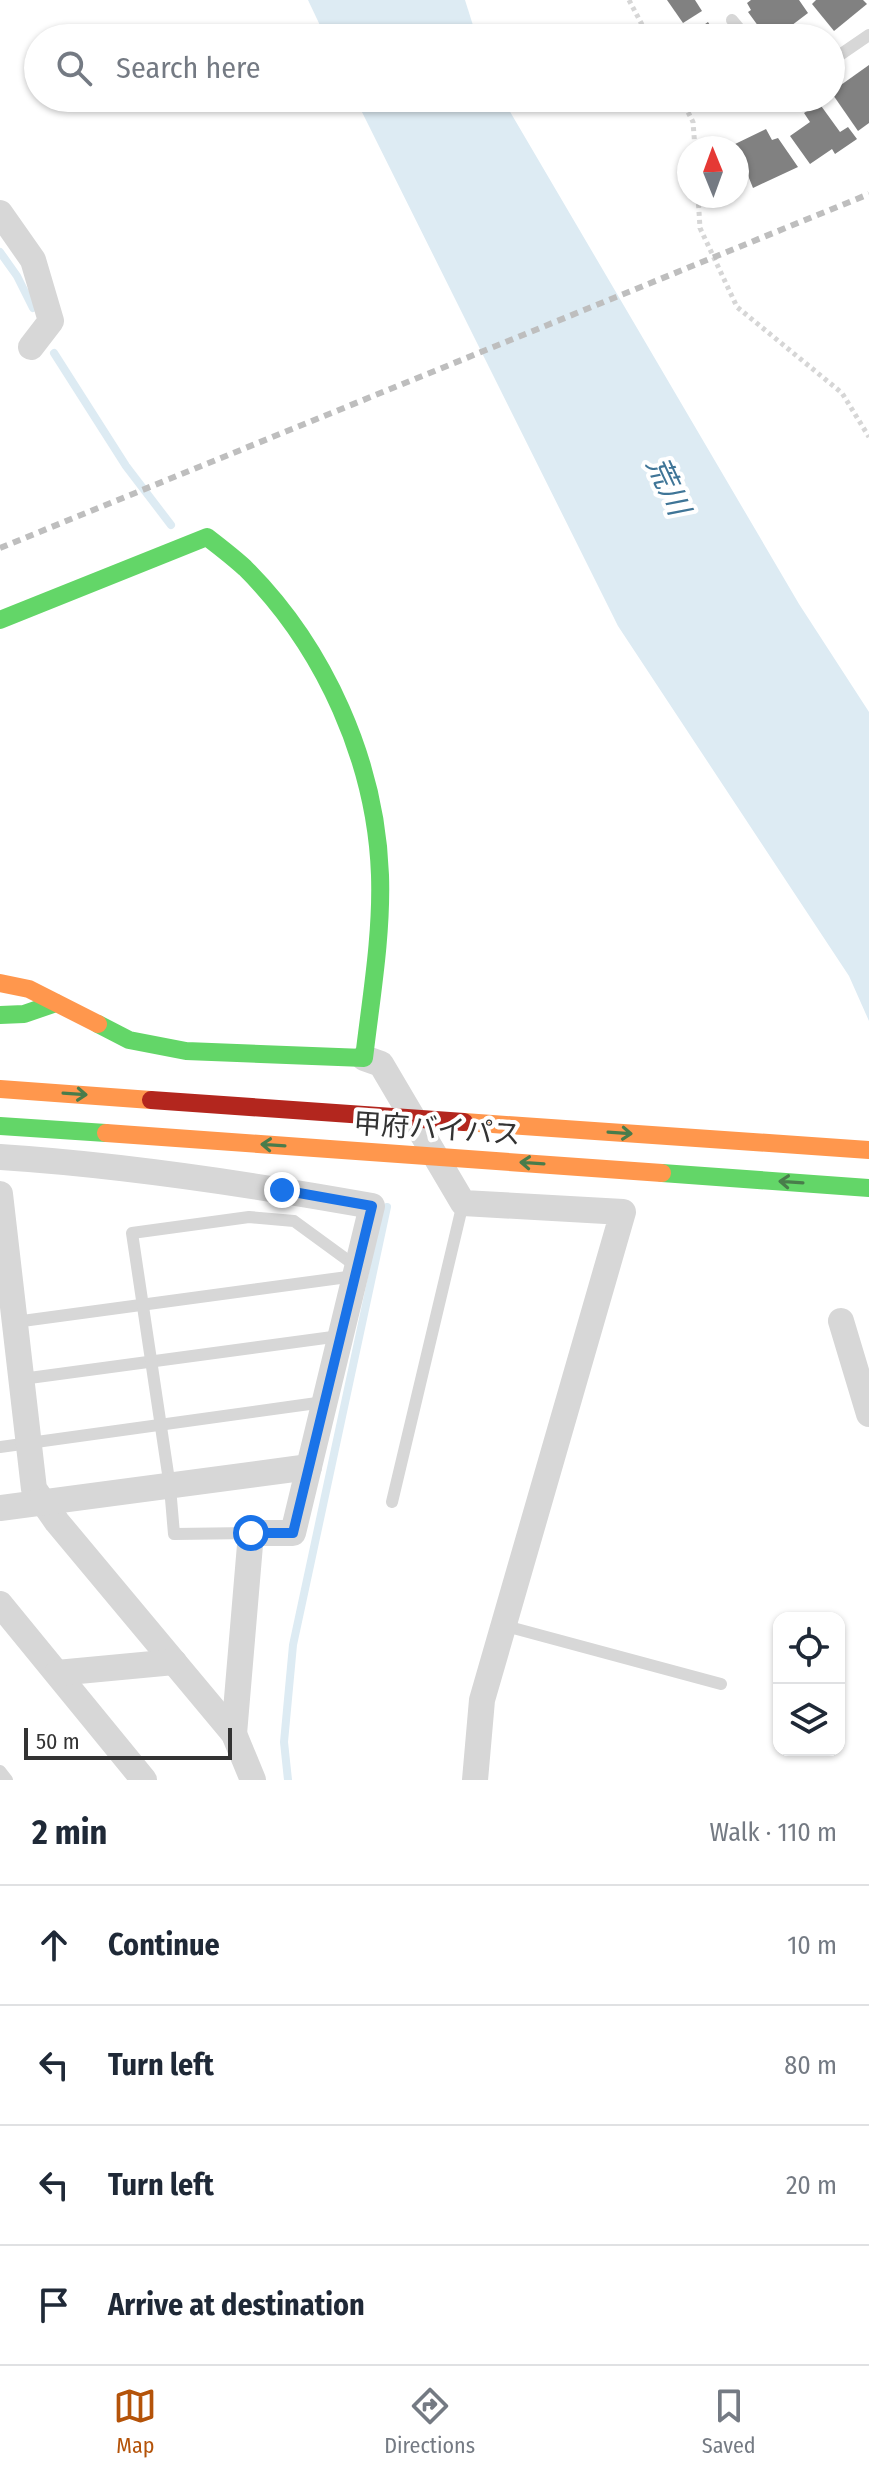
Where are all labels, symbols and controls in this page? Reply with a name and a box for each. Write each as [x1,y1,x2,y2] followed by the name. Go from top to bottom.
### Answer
[24,24,845,112] search box
[52,46,96,90] icon: search
[116,50,261,86] text: Search here
[677,136,749,208] north arrow
[639,451,698,524] water label: 荒川
[61,1087,88,1102] one-way arrow
[352,1107,522,1151] street label: 甲府バイパス
[606,1126,633,1141] one-way arrow
[260,1137,286,1152] one-way arrow
[519,1155,546,1170] one-way arrow
[264,1172,300,1208] route end
[778,1174,805,1189] one-way arrow
[233,1515,269,1551] route start
[773,1612,845,1756] map controls
[773,1612,845,1684] button: locate
[773,1684,845,1756] button: layers
[24,1724,232,1760] scale bar
[36,1728,80,1755] text: 50 m
[32,1812,107,1853] text: 2 min
[710,1817,837,1848] text: Walk · 110 m
[32,1923,76,1967] icon: ahead
[108,1927,220,1963] text: Continue
[787,1930,837,1961] text: 10 m
[32,2043,76,2087] icon: left
[108,2047,214,2083] text: Turn left
[784,2050,837,2081] text: 80 m
[32,2163,76,2207] icon: left
[108,2167,214,2203] text: Turn left
[786,2170,837,2201] text: 20 m
[32,2283,76,2327] icon: arrive
[108,2287,365,2323] text: Arrive at destination
[113,2384,157,2459] tab: Map
[384,2384,475,2459] tab: Directions
[702,2384,756,2459] tab: Saved

